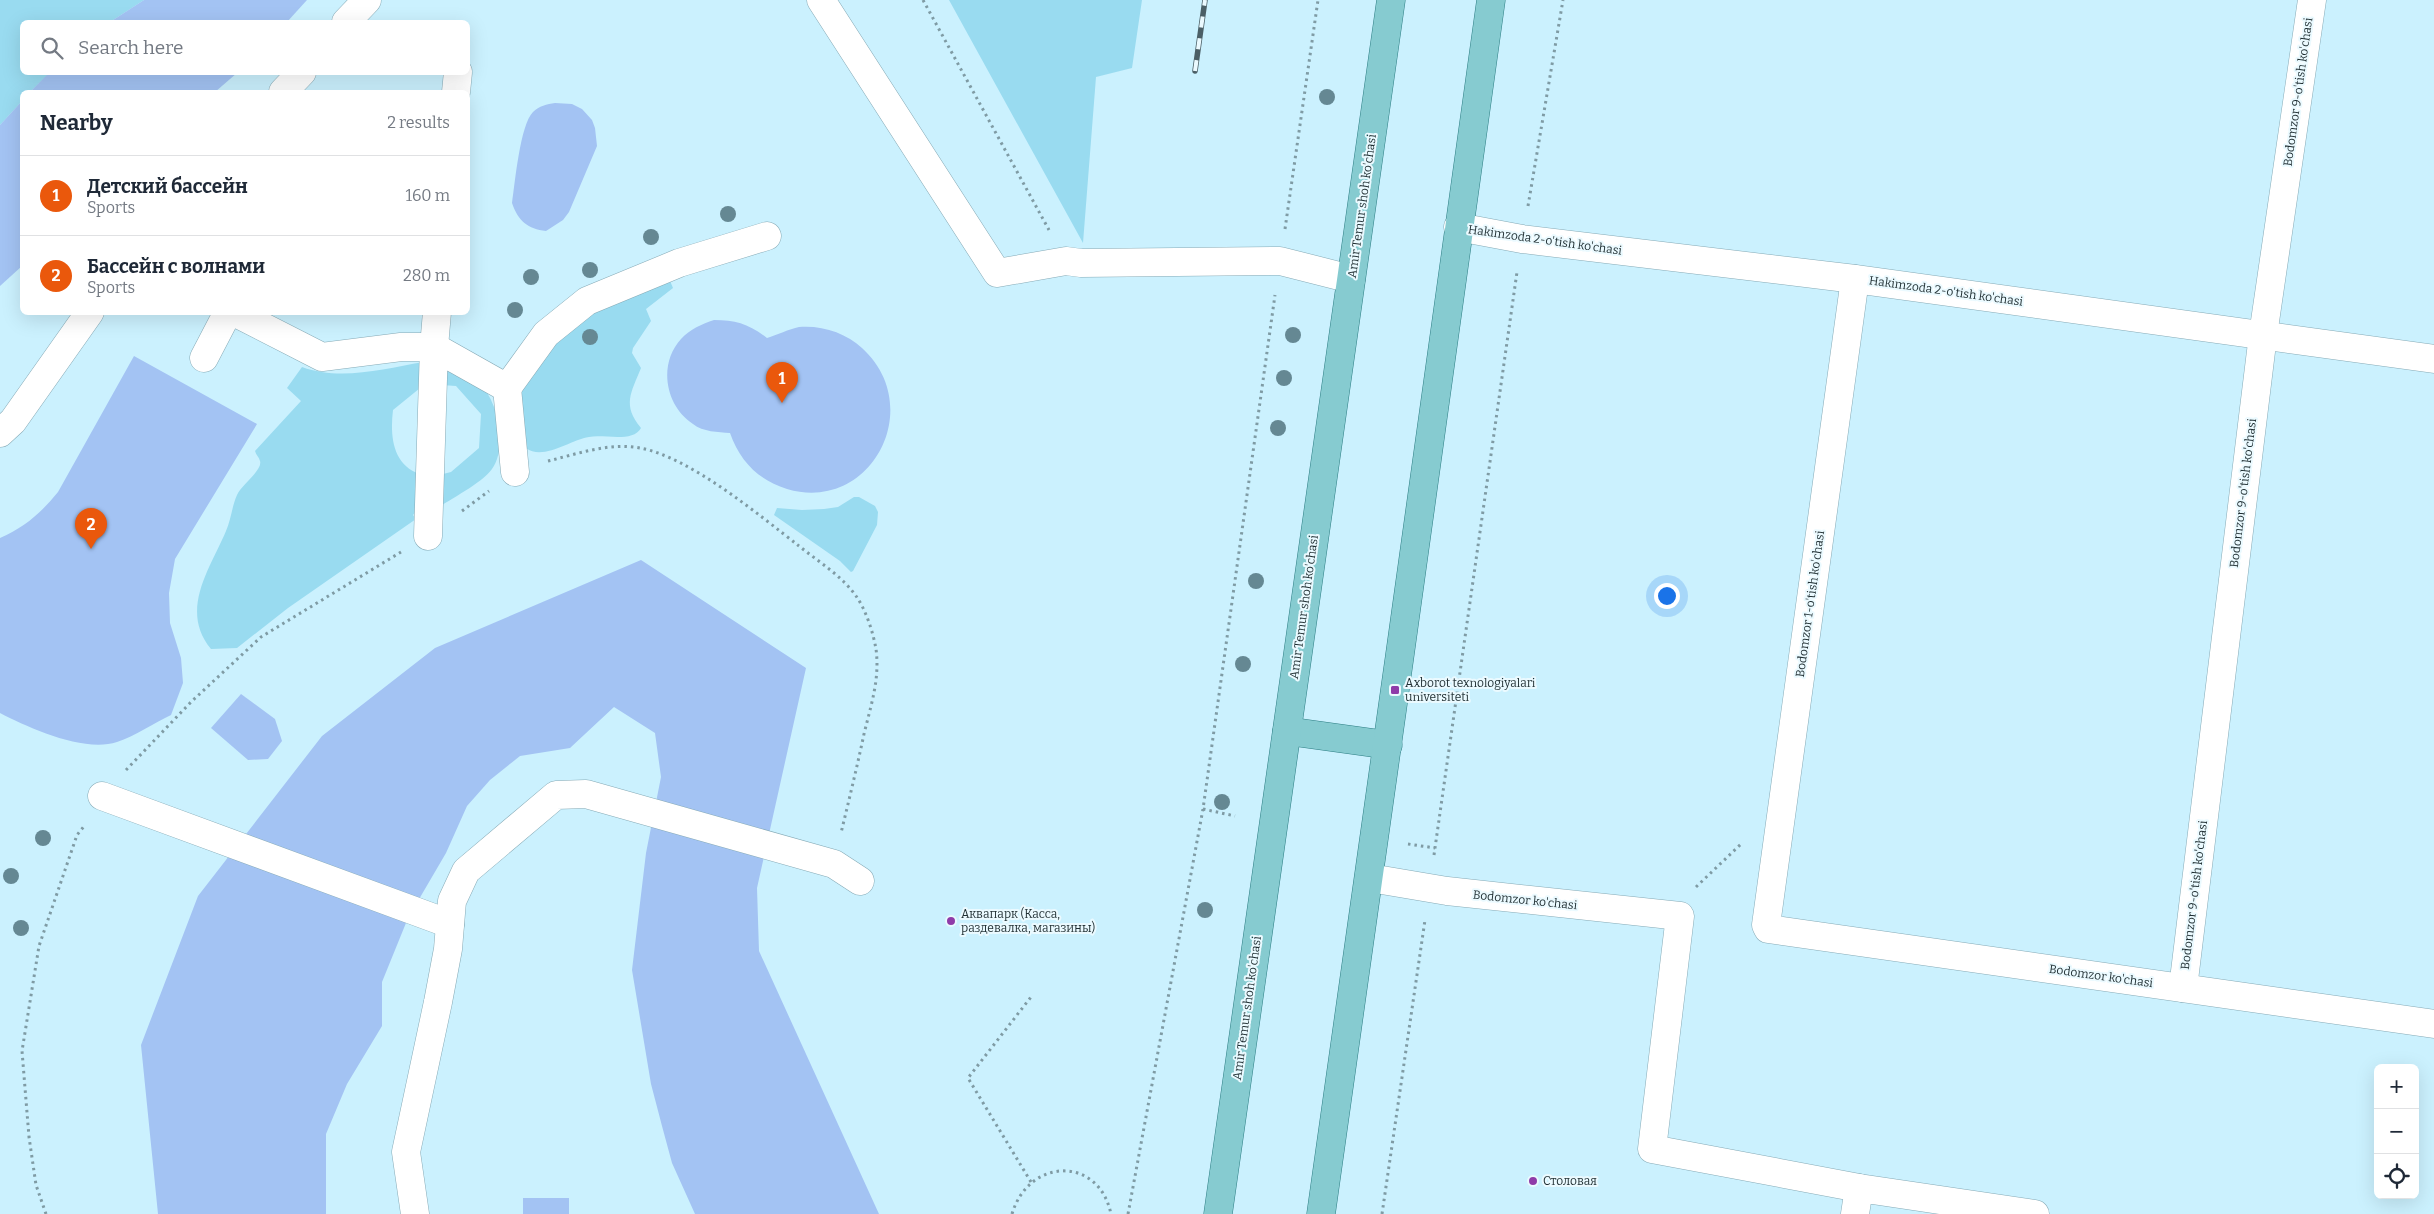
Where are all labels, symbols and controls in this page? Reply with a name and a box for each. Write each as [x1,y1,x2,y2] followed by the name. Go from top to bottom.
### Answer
[2281,16,2315,167] street label: Bodomzor 9-o'tish ko'chasi
[20,20,470,75] search box
[38,34,66,62] icon: search
[78,36,183,59] text: Search here
[40,110,113,136] text: Nearby
[387,113,450,132] text: 2 results
[1345,133,1379,279] street label: Amir Temur shoh ko'chasi
[87,175,248,198] text: Детский бассейн
[53,186,59,205] text: 1
[405,186,450,205] text: 160 m
[87,198,135,217] text: Sports
[1467,222,1623,258] street label: Hakimzoda 2-o'tish ko'chasi
[87,255,265,278] text: Бассейн с волнами
[51,266,61,285] text: 2
[403,266,450,285] text: 280 m
[1868,273,2024,309] street label: Hakimzoda 2-o'tish ko'chasi
[87,278,135,297] text: Sports
[766,362,798,403] pin: 1
[2227,417,2259,568] street label: Bodomzor 9-o'tish ko'chasi
[75,508,107,549] pin: 2
[1793,529,1827,678] street label: Bodomzor 1-o'tish ko'chasi
[1287,534,1321,680] street label: Amir Temur shoh ko'chasi
[1654,583,1680,609] your location
[1405,676,1536,704] place label: Axborot texnologiyalari universiteti
[1389,684,1401,696] marker: Axborot texnologiyalari universiteti
[2178,819,2210,970] street label: Bodomzor 9-o'tish ko'chasi
[1472,888,1578,912] street label: Bodomzor ko'chasi
[961,906,1096,935] place label: Аквапарк (Касса, раздевалка, магазины)
[945,915,957,927] marker: Аквапарк (Касса, раздевалка, магазины)
[1230,935,1264,1081] street label: Amir Temur shoh ko'chasi
[2048,962,2154,990] street label: Bodomzor ko'chasi
[2374,1064,2419,1199] map controls
[2374,1064,2419,1109] button: +
[2374,1109,2419,1154] button: −
[2374,1154,2419,1199] button: locate
[1543,1174,1597,1188] place label: Столовая
[1527,1175,1539,1187] marker: Столовая

